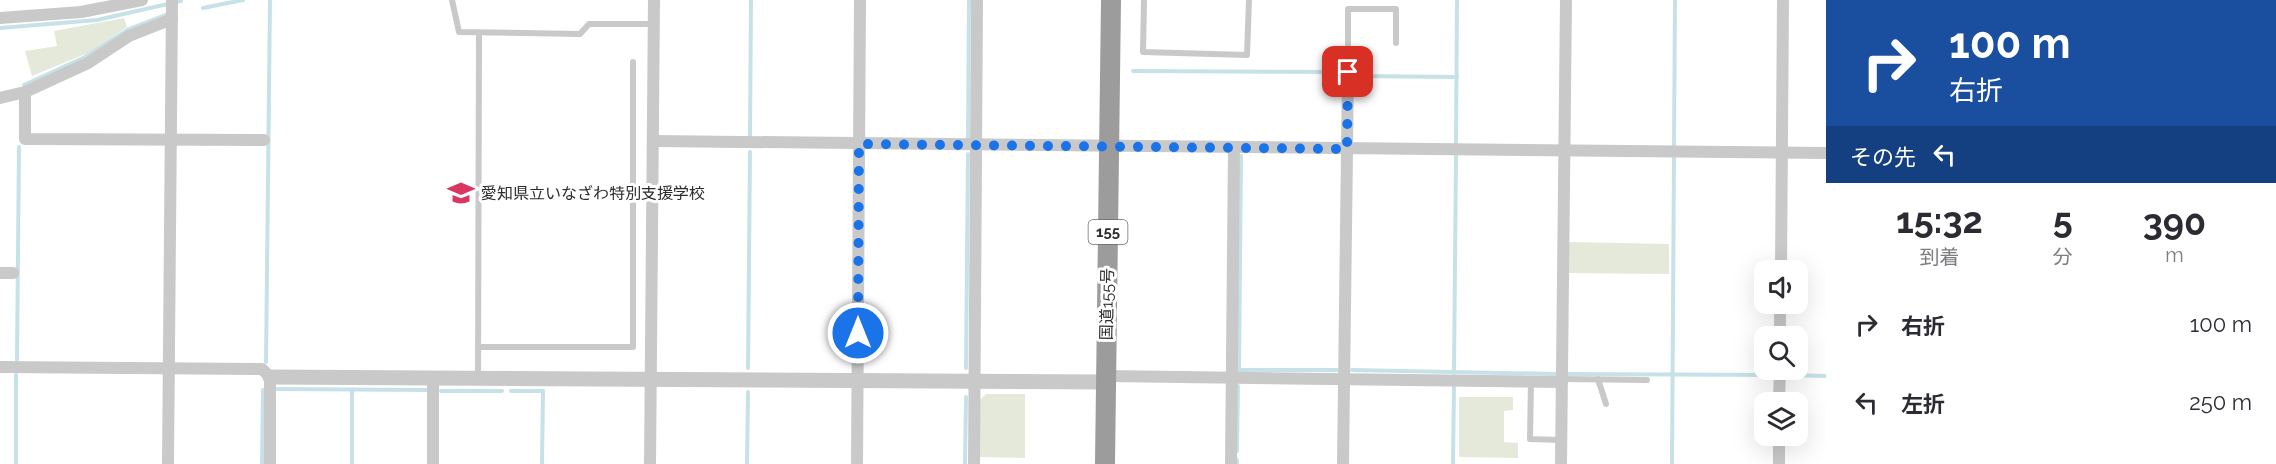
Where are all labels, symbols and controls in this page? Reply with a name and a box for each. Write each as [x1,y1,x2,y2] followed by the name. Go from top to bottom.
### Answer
[1949,19,2071,68] text: 100 m
[1850,24,1928,102] icon: right
[1322,46,1373,97] pin
[1331,55,1364,88] icon: arrive
[1949,75,2003,106] text: 右折
[1928,138,1961,171] icon: left
[1850,144,1916,170] text: その先
[446,178,476,208] school or university icon: 愛知県立いなざわ特別支援学校
[481,184,705,203] place label: 愛知県立いなざわ特別支援学校
[1896,199,1983,241] text: 15:32
[2053,199,2073,241] text: 5
[2143,201,2206,243] text: 390
[1088,220,1128,244] road number: 155
[2165,243,2184,267] text: m
[1919,245,1959,269] text: 到着
[2053,245,2073,269] text: 分
[1754,260,1808,446] map controls
[1754,260,1808,314] button: sound
[1097,268,1117,340] street label: 国道155号
[826,301,890,365] position arrow
[1850,308,1883,341] icon: right
[2190,311,2252,337] text: 100 m
[1901,313,1945,339] text: 右折
[1754,326,1808,380] button: search
[1850,386,1883,419] icon: left
[2189,389,2252,415] text: 250 m
[1901,391,1945,417] text: 左折
[1754,392,1808,446] button: layers

